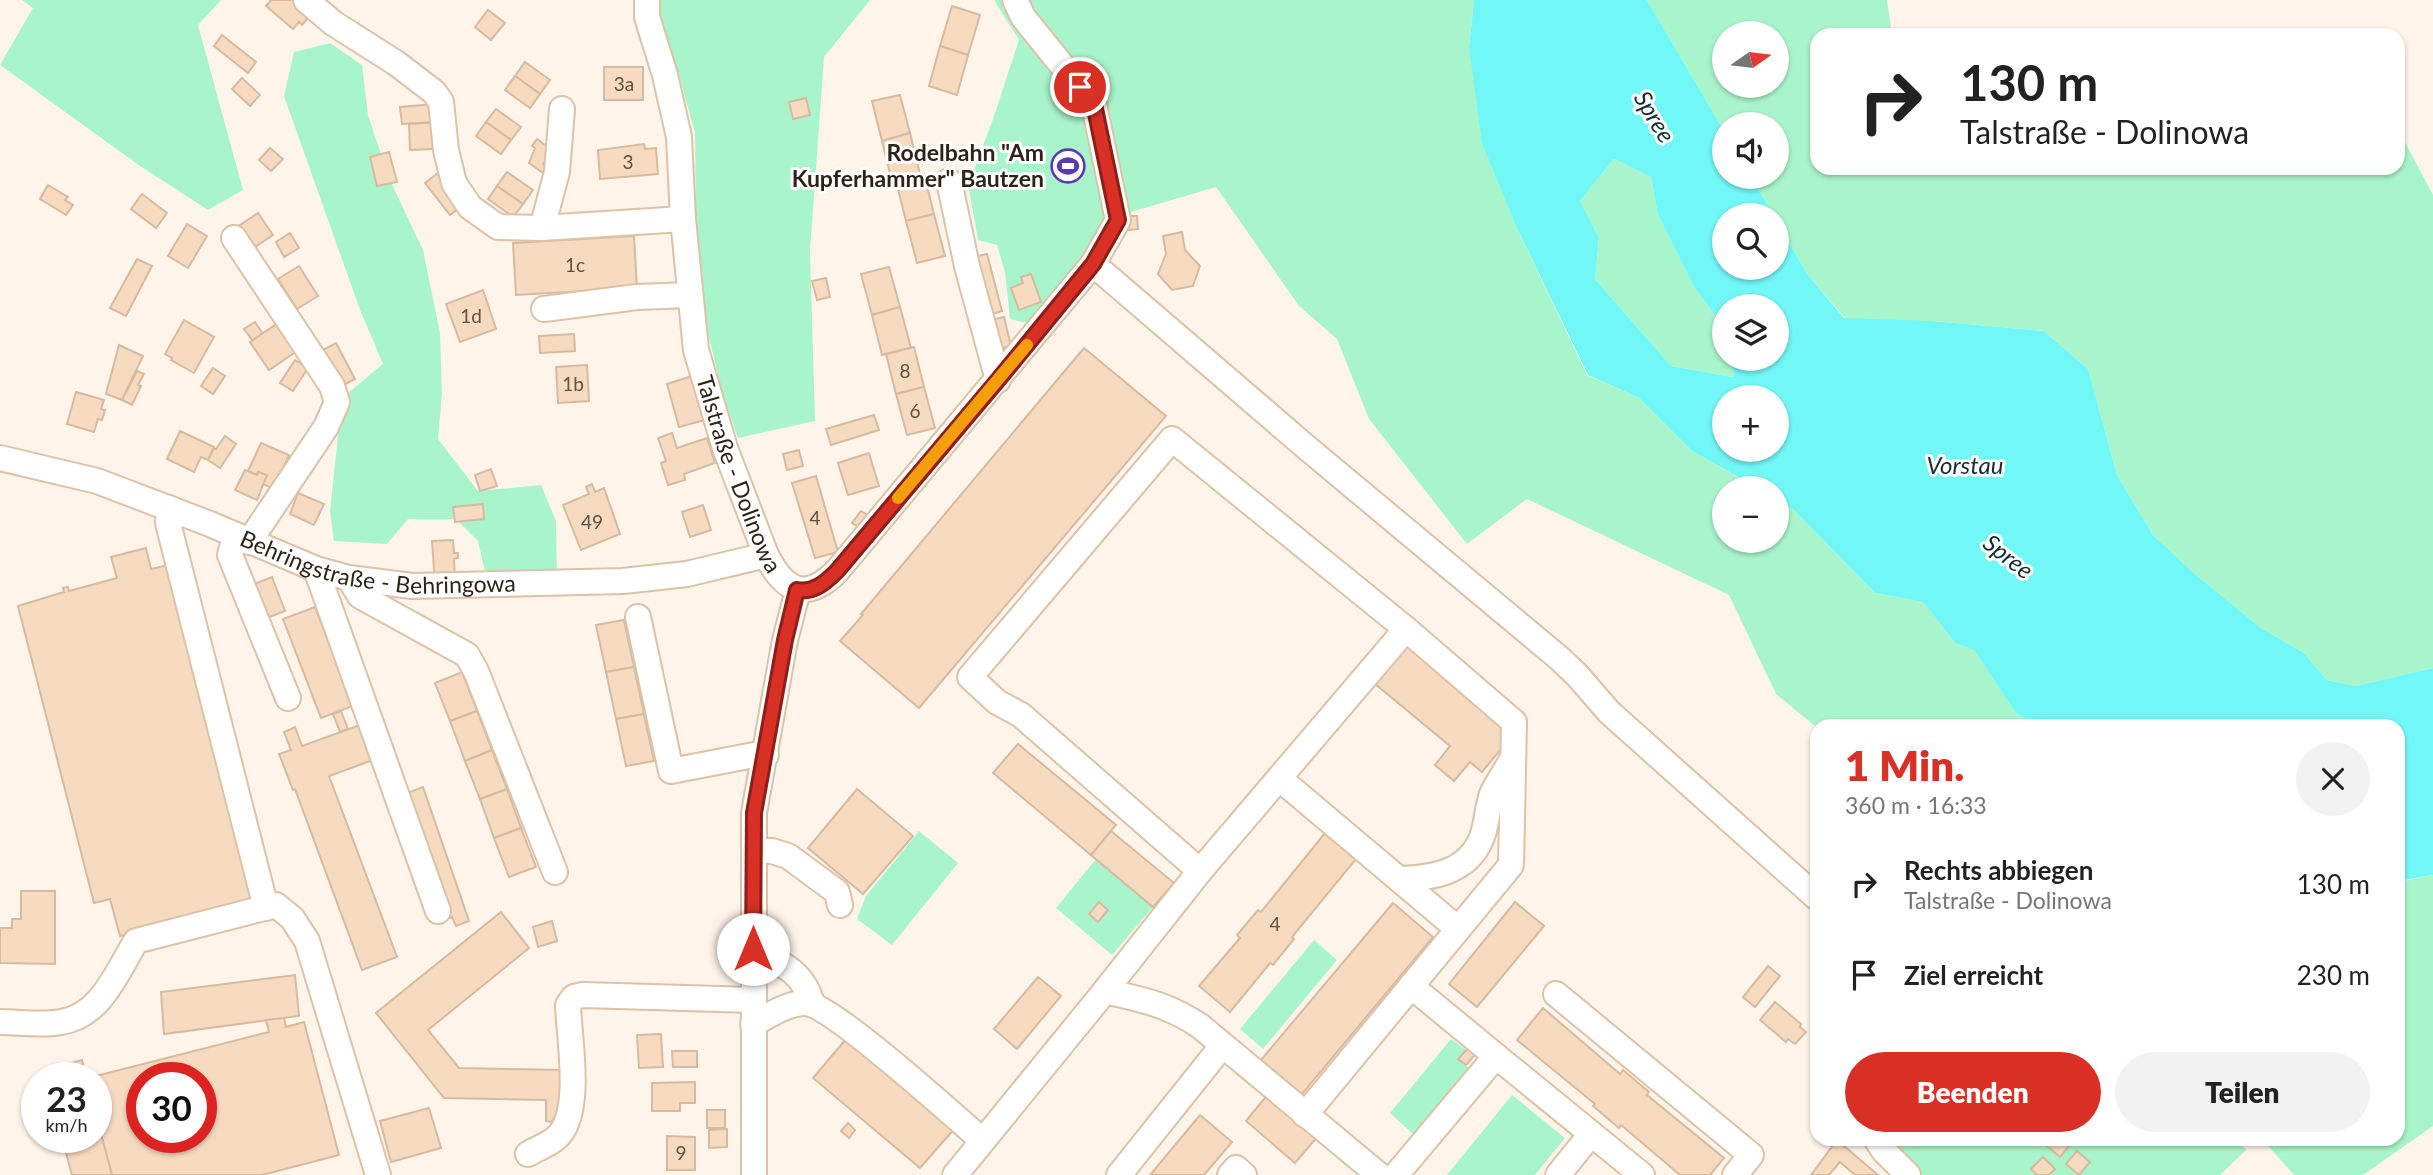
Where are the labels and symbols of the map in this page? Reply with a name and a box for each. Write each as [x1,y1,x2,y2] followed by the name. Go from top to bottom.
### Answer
[1712,21,1788,98] north arrow
[1050,57,1110,117] pin
[614,72,634,95] house number: 3a
[1629,85,1682,147] water label: Spree
[792,138,1044,192] place label: Rodelbahn "Am Kupferhammer" Bautzen
[1049,147,1087,185] sports icon: Rodelbahn "Am Kupferhammer" Bautzen
[622,150,634,173] house number: 3
[565,253,585,276] house number: 1c
[460,304,482,327] house number: 1d
[899,359,911,382] house number: 8
[562,372,584,395] house number: 1b
[691,372,788,578] street label: Talstraße - Dolinowa
[909,399,921,422] house number: 6
[1927,450,2003,479] water label: Vorstau
[809,506,821,529] house number: 4
[581,510,603,533] house number: 49
[236,524,516,599] street label: Behringstraße - Behringowa
[1978,527,2040,584] water label: Spree
[716,912,790,986] position arrow
[1269,912,1281,935] house number: 4
[126,1062,217,1153] speed limit sign: 30
[675,1141,687,1164] house number: 9

